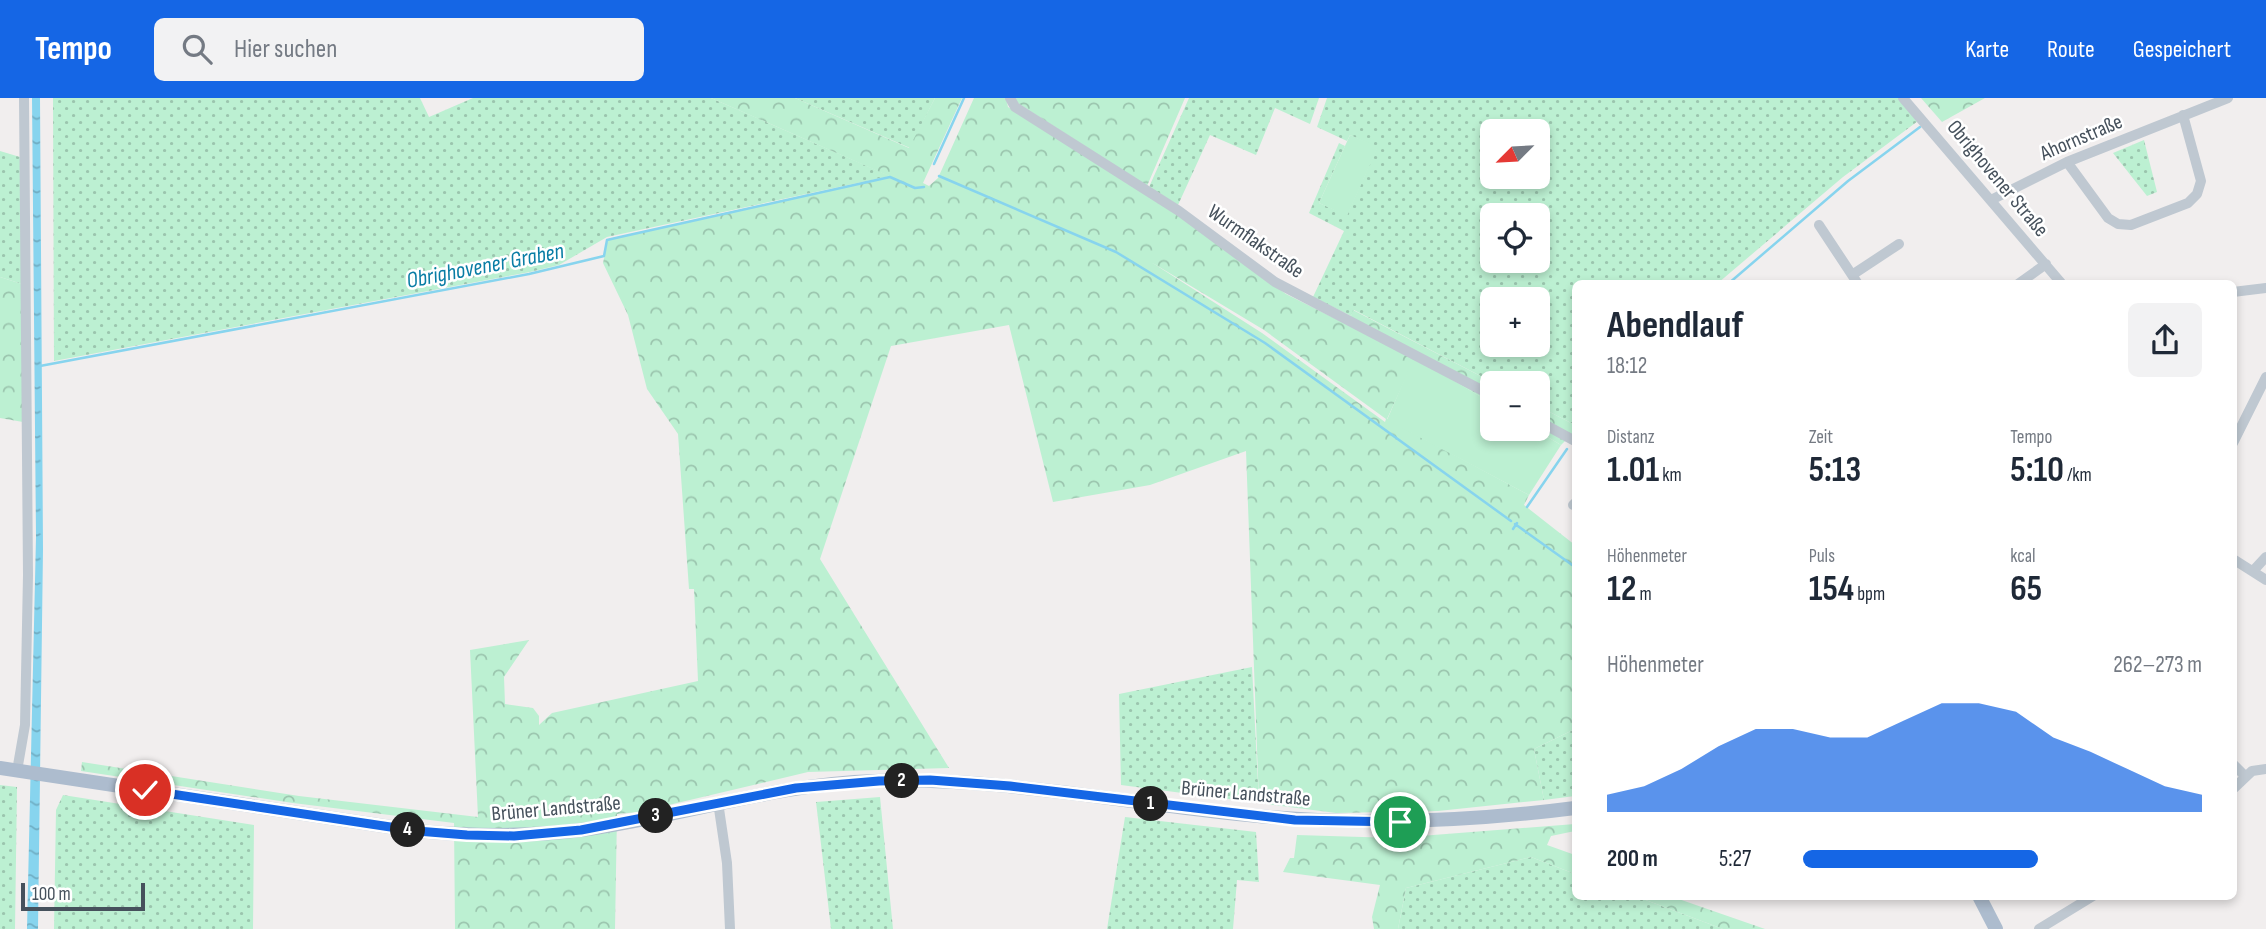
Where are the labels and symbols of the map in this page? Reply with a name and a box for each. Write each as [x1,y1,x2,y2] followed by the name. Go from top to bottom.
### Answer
[2035,109,2126,166] street label: Ahornstraße
[1942,115,2054,242] street label: Obrighovener Straße
[1480,119,1550,189] north arrow
[1203,199,1309,284] street label: Wurmflakstraße
[404,237,567,295] water label: Obrighovener Graben
[115,760,175,820] pin
[884,764,920,798] pin: 2
[1180,775,1312,812] street label: Brüner Landstraße
[1134,786,1168,822] pin: 1
[490,790,622,827] street label: Brüner Landstraße
[1370,792,1430,852] pin
[638,798,674,834] pin: 3
[390,812,426,848] pin: 4
[21,880,145,912] scale bar

